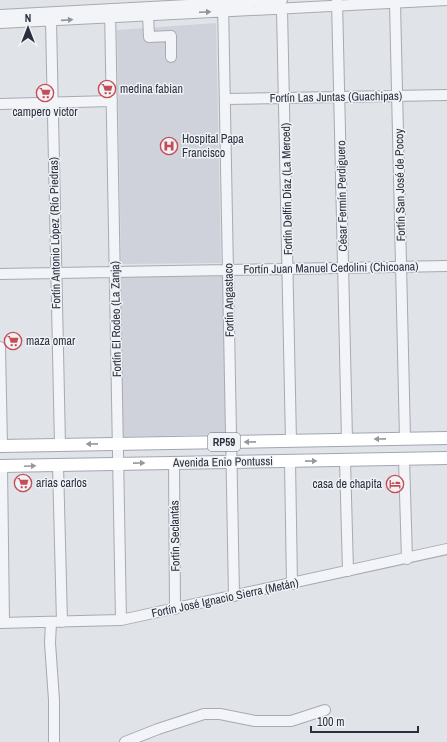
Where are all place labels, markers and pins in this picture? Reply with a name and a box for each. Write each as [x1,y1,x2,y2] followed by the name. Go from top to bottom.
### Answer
[97,79,117,99] supermarket icon: medina fabian
[120,81,183,97] place label: medina fabian
[35,83,55,103] supermarket icon: campero victor
[12,104,78,120] place label: campero victor
[182,131,244,161] place label: Hospital Papa Francisco
[159,136,179,156] hospital icon: Hospital Papa Francisco
[3,331,23,351] supermarket icon: maza omar
[26,333,76,349] place label: maza omar
[13,473,33,493] supermarket icon: arias carlos
[385,474,405,494] hotel icon: casa de chapita
[36,475,87,491] place label: arias carlos
[313,476,383,492] place label: casa de chapita

